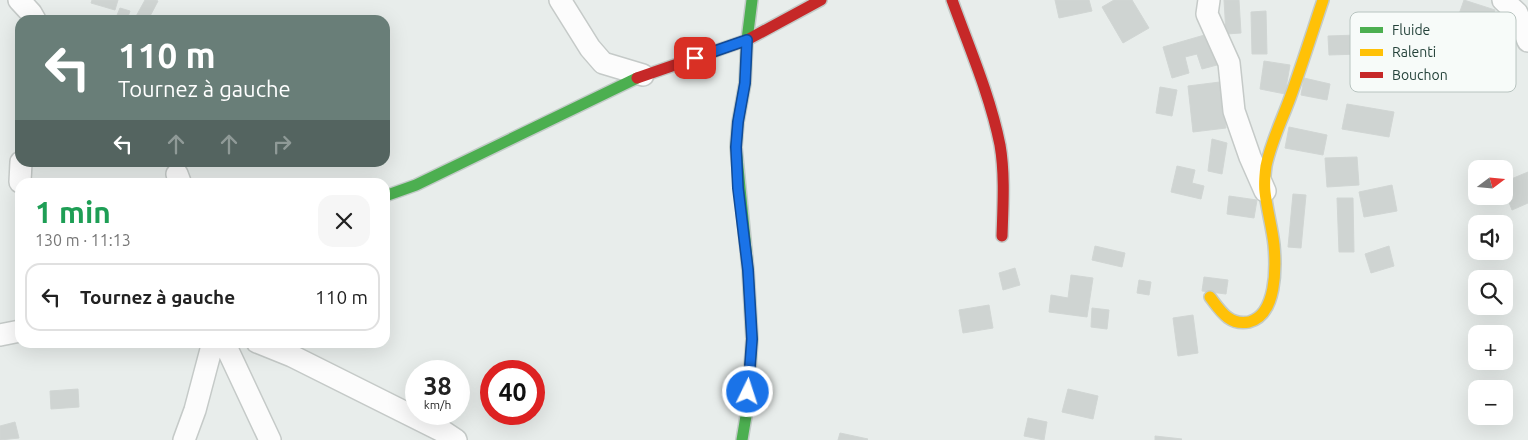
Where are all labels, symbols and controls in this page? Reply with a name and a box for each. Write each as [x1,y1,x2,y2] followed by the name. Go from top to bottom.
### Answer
[1350,12,1516,92] legend
[1392,22,1430,38] text: Fluide
[35,35,100,100] icon: left
[118,35,216,75] text: 110 m
[674,37,716,79] pin
[681,44,709,72] icon: arrive
[1392,44,1436,60] text: Ralenti
[1392,67,1448,83] text: Bouchon
[118,76,291,101] text: Tournez à gauche
[109,130,137,158] icon: left
[162,130,190,158] icon: ahead
[215,130,243,158] icon: ahead
[268,130,296,158] icon: right
[1468,160,1512,205] north arrow
[1468,160,1513,425] map controls
[35,195,111,229] text: 1 min
[318,195,370,247] button: close
[1468,215,1513,260] button: sound
[35,231,131,249] text: 130 m · 11:13
[1468,270,1513,315] button: search
[37,283,65,311] icon: left
[80,286,235,308] text: Tournez à gauche
[315,286,368,308] text: 110 m
[1468,325,1513,370] button: +
[480,360,545,425] speed limit sign: 40
[721,365,773,417] position arrow
[423,372,452,400] text: 38
[1468,380,1513,425] button: −
[424,398,451,411] text: km/h

